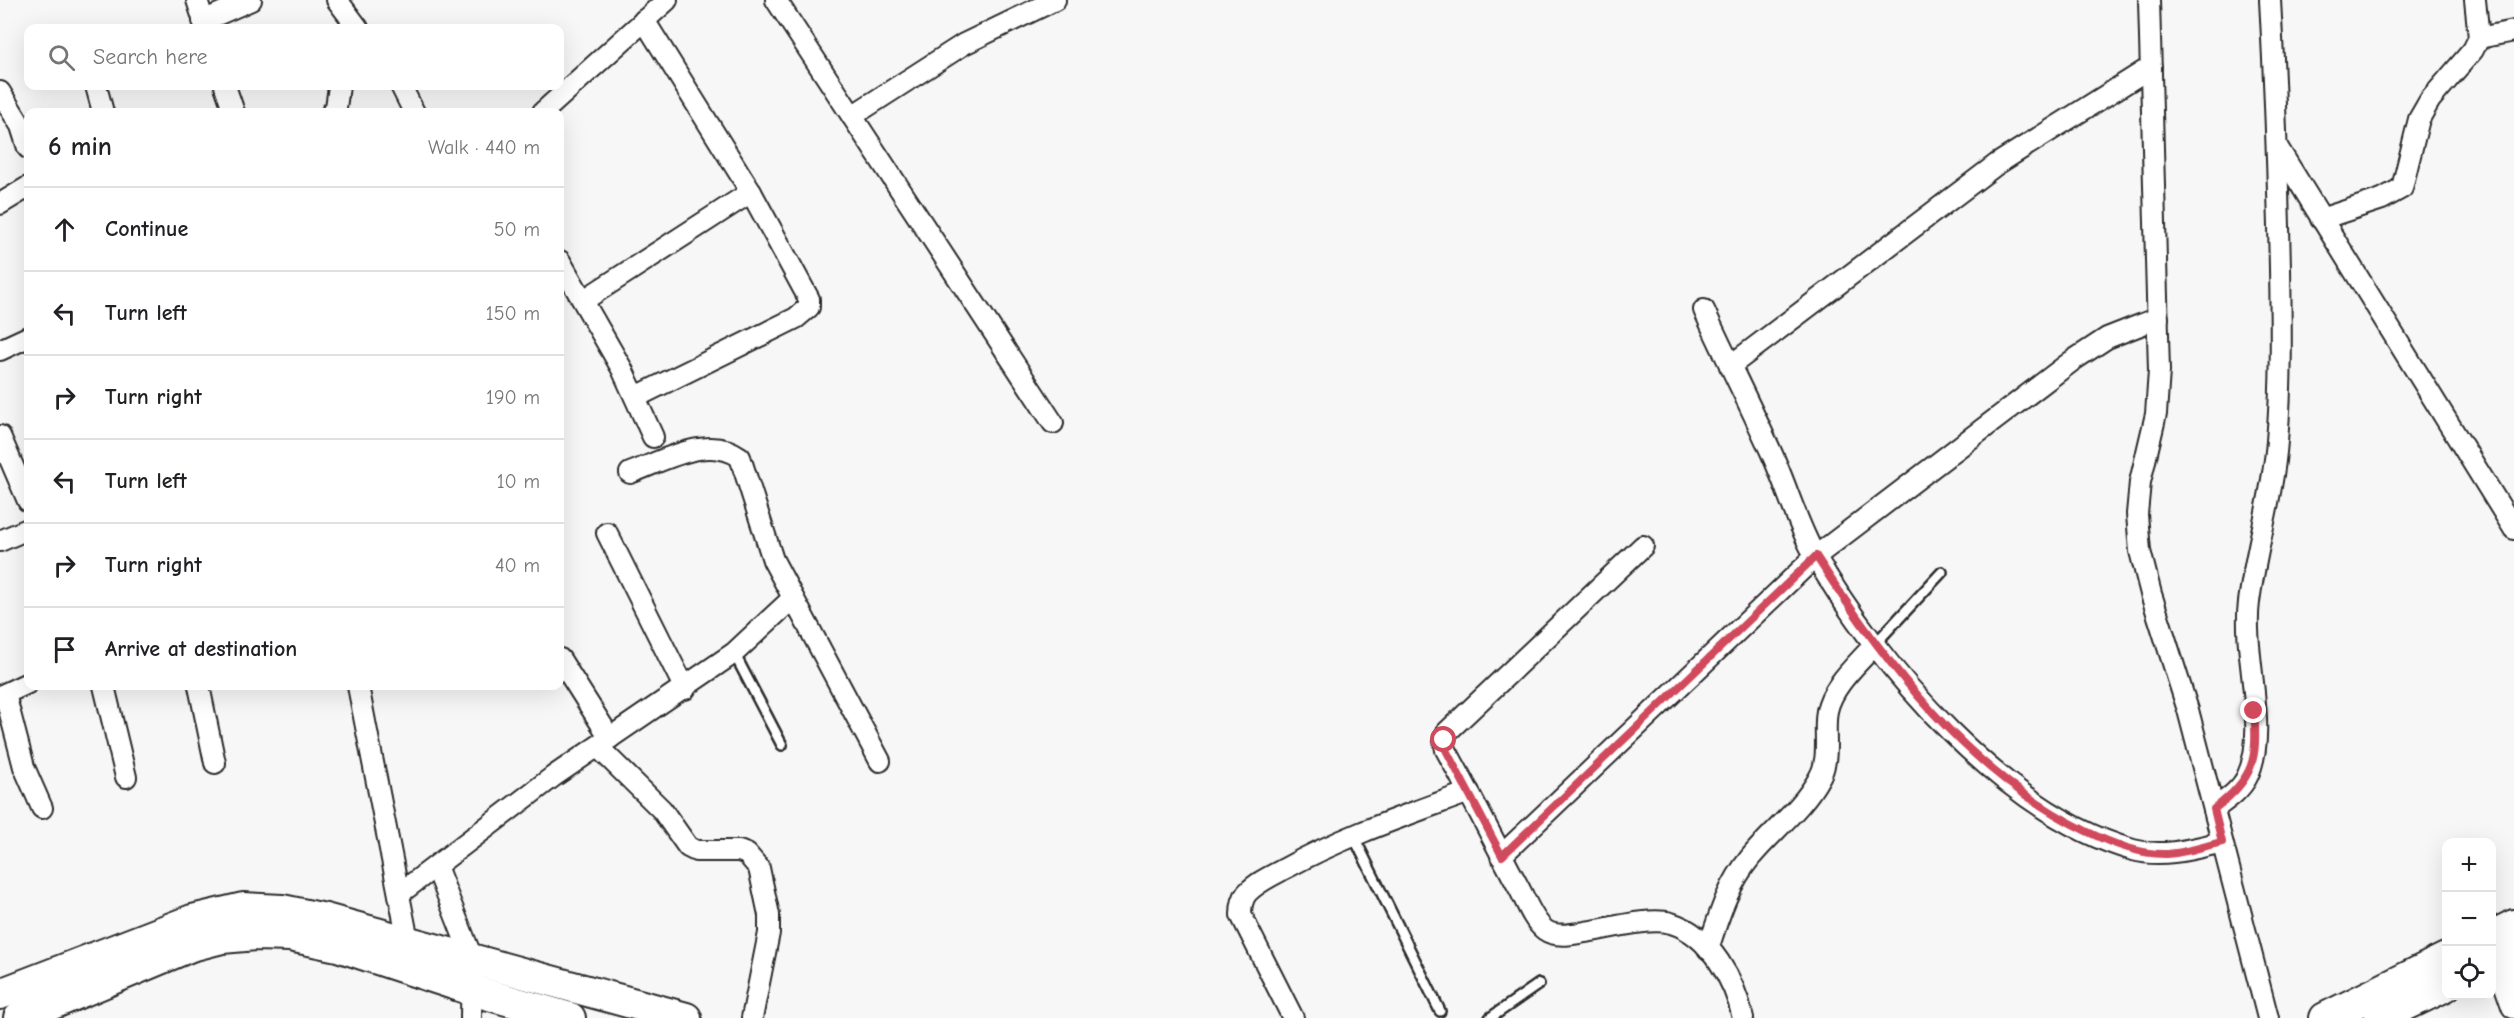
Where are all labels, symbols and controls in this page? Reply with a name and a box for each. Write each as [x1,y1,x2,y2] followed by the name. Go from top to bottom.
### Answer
[24,24,564,90] search box
[45,41,78,74] icon: search
[93,44,208,70] text: Search here
[48,132,112,162] text: 6 min
[428,136,540,159] text: Walk · 440 m
[48,213,81,246] icon: ahead
[105,216,188,242] text: Continue
[494,218,540,241] text: 50 m
[48,297,81,330] icon: left
[105,300,187,326] text: Turn left
[486,302,540,325] text: 150 m
[48,381,81,414] icon: right
[105,384,202,410] text: Turn right
[486,386,540,409] text: 190 m
[48,465,81,498] icon: left
[105,468,187,494] text: Turn left
[497,470,540,493] text: 10 m
[48,549,81,582] icon: right
[105,552,202,578] text: Turn right
[495,554,540,577] text: 40 m
[48,633,81,666] icon: arrive
[105,636,297,662] text: Arrive at destination
[2240,697,2266,723] route end
[1430,726,1456,752] route start
[2442,838,2496,1000] map controls
[2442,838,2496,892] button: +
[2442,892,2496,946] button: −
[2442,946,2496,1000] button: locate

